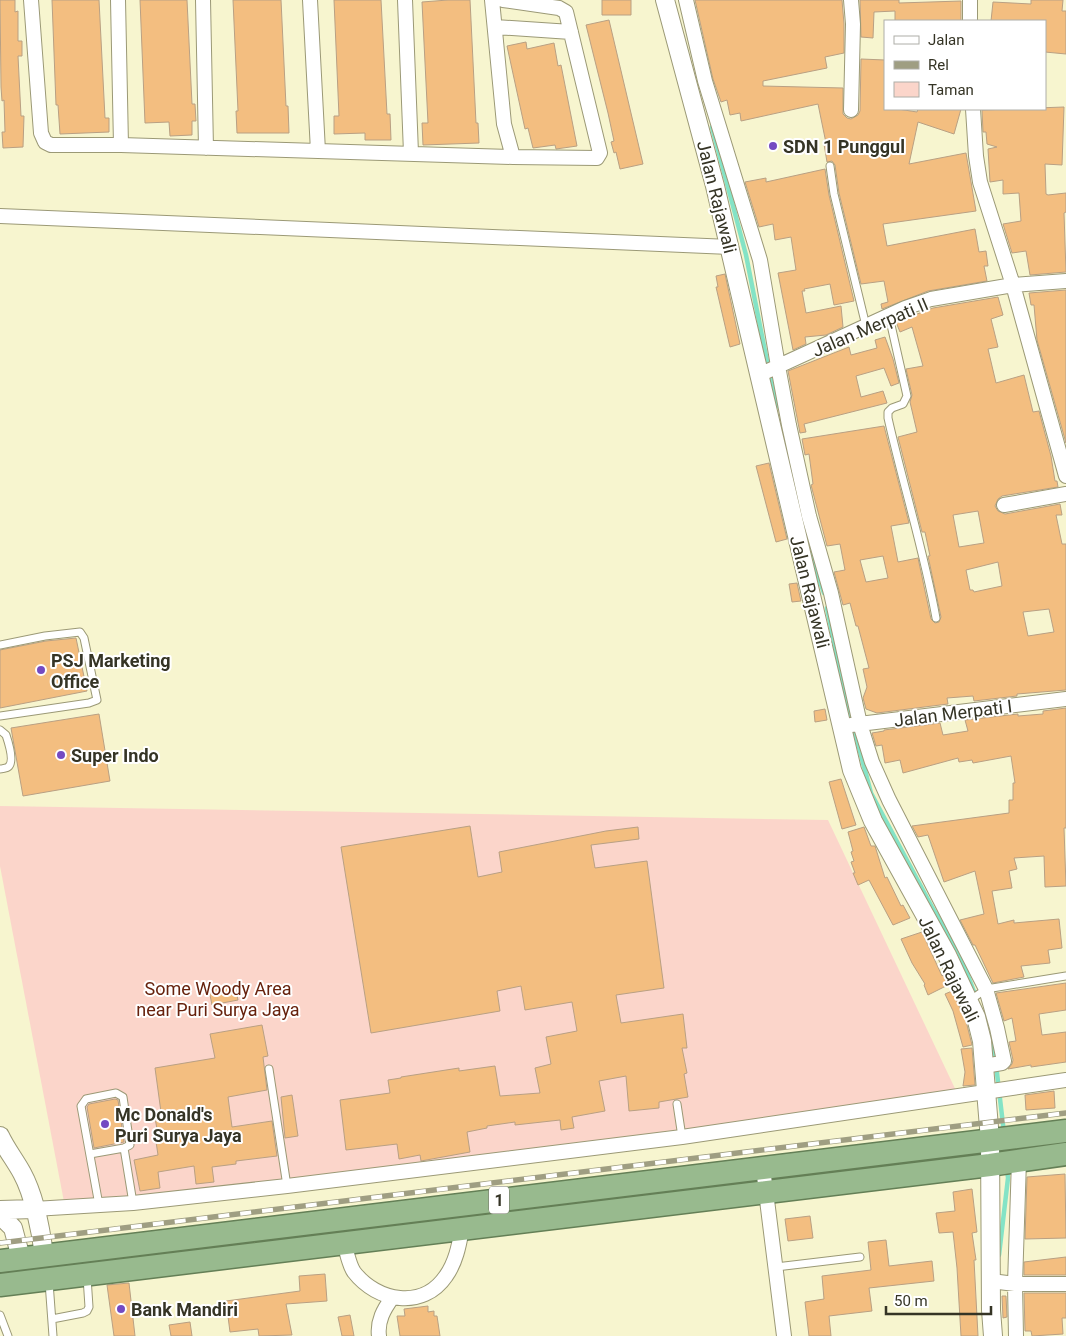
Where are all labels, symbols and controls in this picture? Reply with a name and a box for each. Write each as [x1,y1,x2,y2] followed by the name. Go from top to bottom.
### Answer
[884,20,1046,110] legend
[928,31,965,49] text: Jalan
[928,56,949,74] text: Rel
[928,81,974,99] text: Taman
[783,136,905,157] place label: SDN 1 Punggul
[693,138,741,256] street label: Jalan Rajawali
[767,140,779,152] marker: SDN 1 Punggul
[809,293,931,361] street label: Jalan Merpati II
[786,533,834,651] street label: Jalan Rajawali
[51,650,171,692] place label: PSJ Marketing Office
[35,664,47,676] marker: PSJ Marketing Office
[893,695,1013,731] street label: Jalan Merpati I
[71,745,159,766] place label: Super Indo
[55,749,67,761] marker: Super Indo
[914,913,984,1025] street label: Jalan Rajawali
[136,978,300,1020] park label: Some Woody Area near Puri Surya Jaya
[115,1104,242,1146] place label: Mc Donald's Puri Surya Jaya
[99,1118,111,1130] marker: Mc Donald's Puri Surya Jaya
[489,1186,509,1214] road number: 1
[886,1284,991,1316] scale bar
[894,1292,928,1310] text: 50 m
[131,1299,238,1320] place label: Bank Mandiri
[115,1303,127,1315] marker: Bank Mandiri

